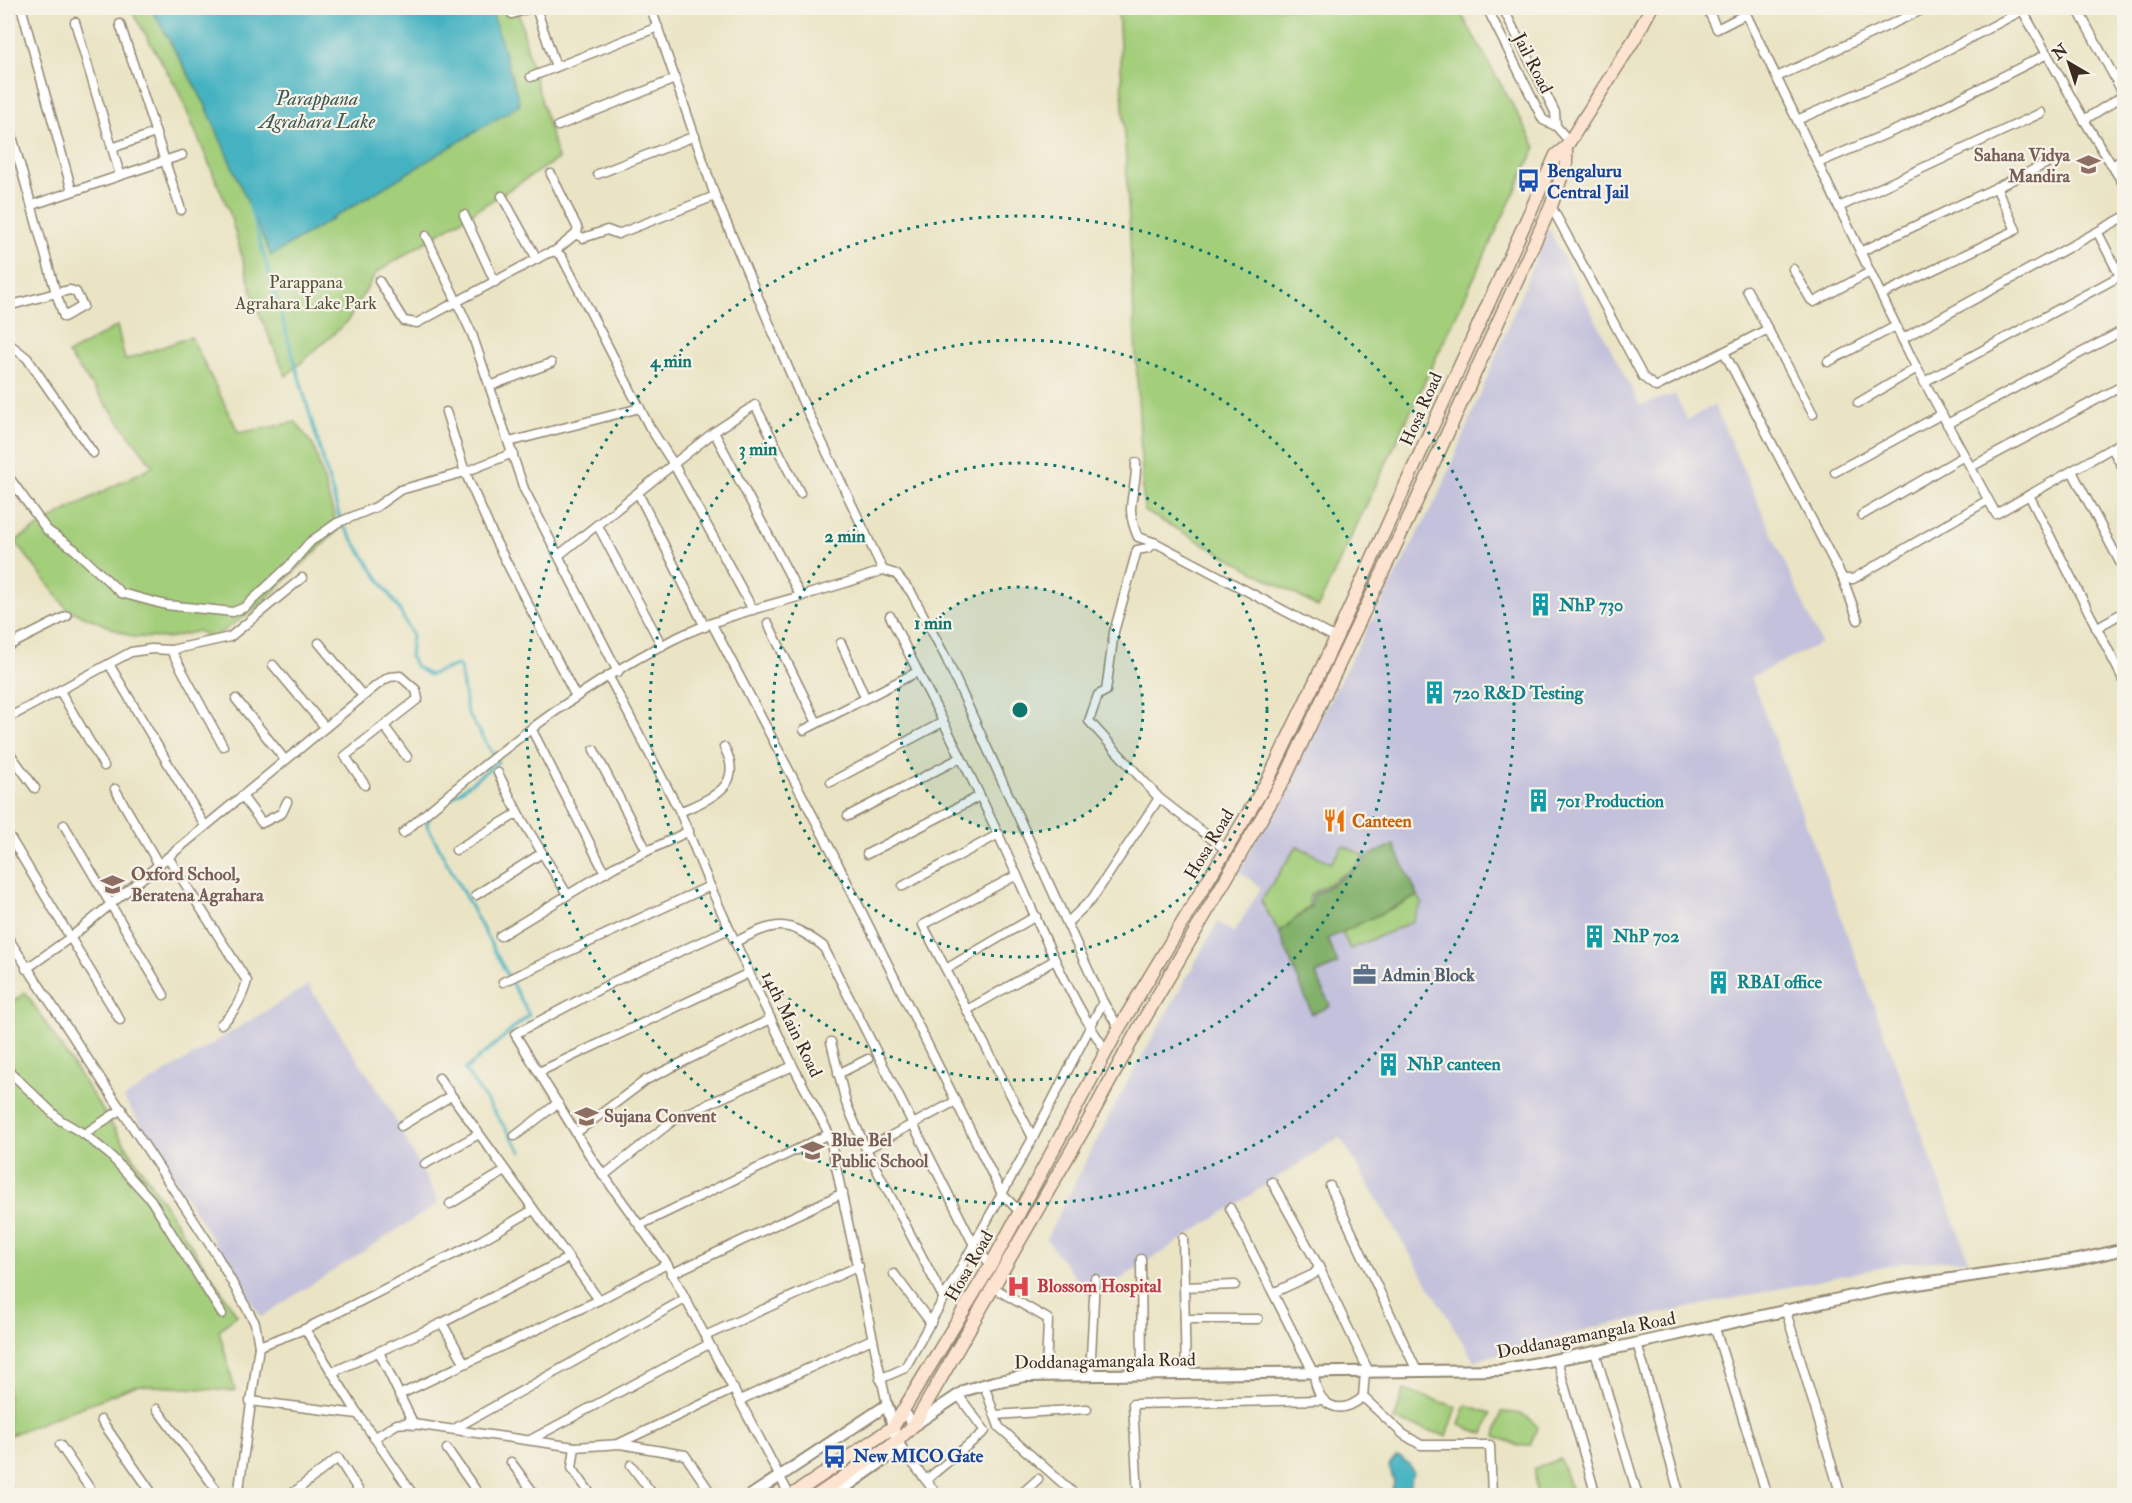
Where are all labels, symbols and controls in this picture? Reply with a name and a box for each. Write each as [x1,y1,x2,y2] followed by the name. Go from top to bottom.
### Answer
[1507,28,1558,98] street label: Jail Road
[2039,33,2099,93] north arrow
[2048,39,2073,65] text: N
[257,86,375,134] water label: Parappana Agrahara Lake
[1974,144,2071,188] place label: Sahana Vidya Mandira
[2075,152,2101,178] school or university icon: Sahana Vidya Mandira
[1547,160,1629,204] place label: Bengaluru Central Jail
[1516,168,1542,194] bus stop icon: Bengaluru Central Jail
[234,271,377,315] park label: Parappana Agrahara Lake Park
[649,350,692,373] text: 4 min
[1395,369,1448,450] street label: Hosa Road
[739,438,778,461] text: 3 min
[825,525,866,548] text: 2 min
[1528,592,1554,618] building icon: NhP 730
[1558,594,1623,617] place label: NhP 730
[914,612,953,635] text: 1 min
[1422,680,1448,706] building icon: 720 R&D Testing
[1453,682,1584,705] place label: 720 R&D Testing
[1010,700,1030,720] centre of rings
[1526,788,1552,814] building icon: 701 Production
[1557,790,1665,813] place label: 701 Production
[1179,805,1239,884] street label: Hosa Road
[1321,808,1347,834] restaurant icon: Canteen
[1352,810,1413,833] place label: Canteen
[131,863,264,907] place label: Oxford School, Beratena Agrahara
[100,871,126,897] school or university icon: Oxford School, Beratena Agrahara
[1582,923,1608,949] building icon: NhP 702
[1612,925,1679,948] place label: NhP 702
[1351,962,1377,988] office icon: Admin Block
[1381,964,1475,987] place label: Admin Block
[756,967,827,1081] street label: 14th Main Road
[1706,969,1732,995] building icon: RBAI office
[1737,971,1823,994] place label: RBAI office
[1376,1051,1402,1077] building icon: NhP canteen
[1406,1053,1502,1076] place label: NhP canteen
[573,1103,599,1129] school or university icon: Sujana Convent
[604,1105,716,1128] place label: Sujana Convent
[831,1129,929,1173] place label: Blue Bel Public School
[800,1137,826,1163] school or university icon: Blue Bel Public School
[940,1227,999,1306] street label: Hosa Road
[1006,1273,1032,1299] hospital icon: Blossom Hospital
[1037,1275,1162,1298] place label: Blossom Hospital
[1495,1307,1678,1364] street label: Doddanagamangala Road
[1014,1348,1196,1375] street label: Doddanagamangala Road
[822,1443,848,1469] bus stop icon: New MICO Gate
[852,1445,984,1468] place label: New MICO Gate

